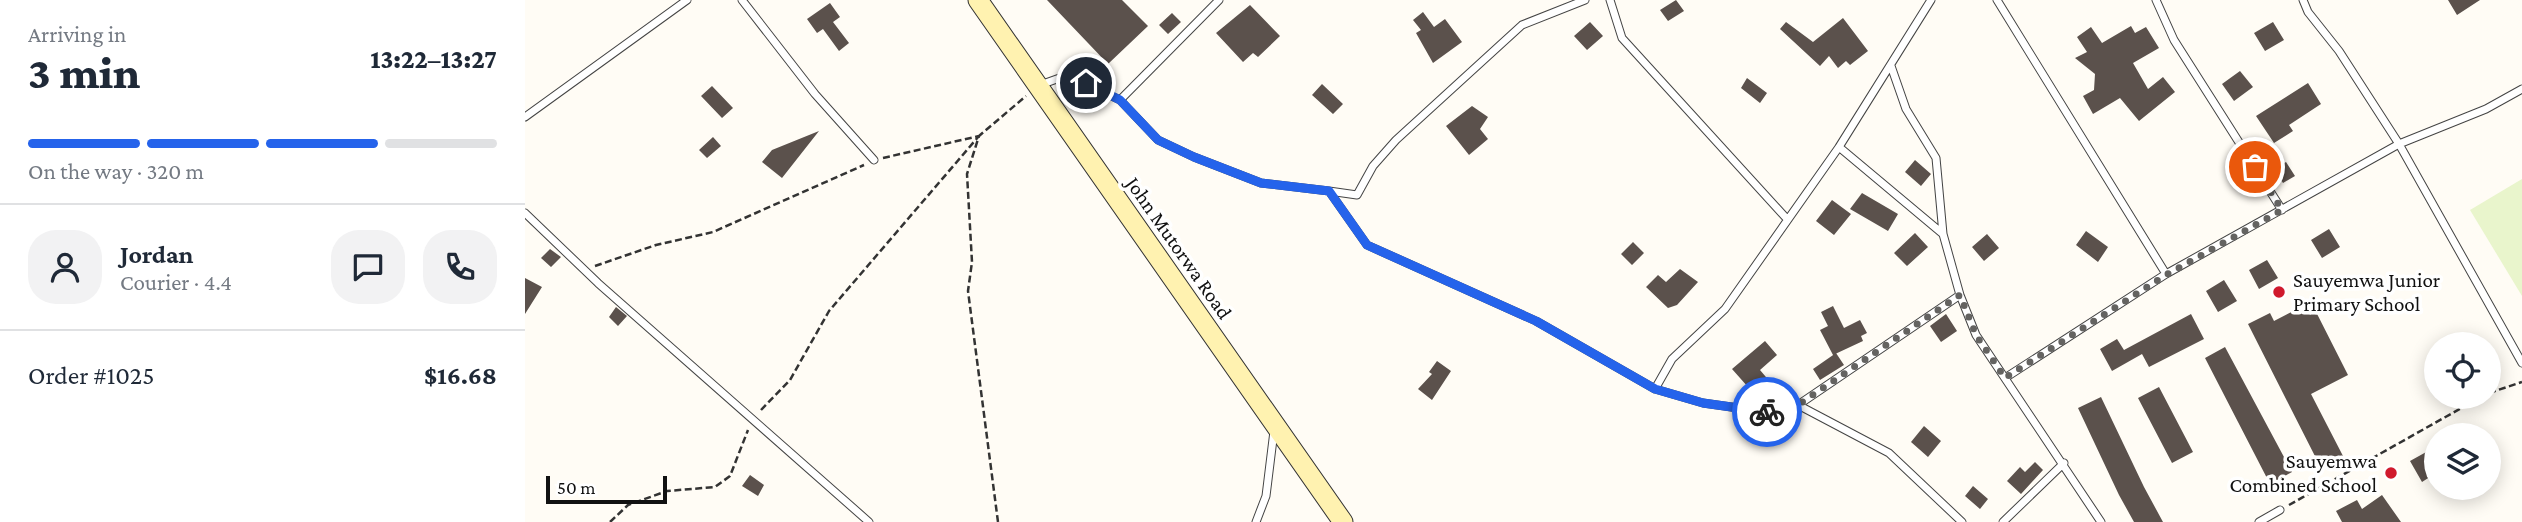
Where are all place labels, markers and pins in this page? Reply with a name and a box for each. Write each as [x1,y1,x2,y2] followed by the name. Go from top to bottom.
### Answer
[1056,53,1116,113] pin
[2225,137,2285,197] pin
[2293,268,2441,316] place label: Sauyemwa Junior Primary School
[2271,284,2287,300] marker: Sauyemwa Junior Primary School
[2230,449,2377,497] place label: Sauyemwa Combined School
[2383,465,2399,481] marker: Sauyemwa Combined School

